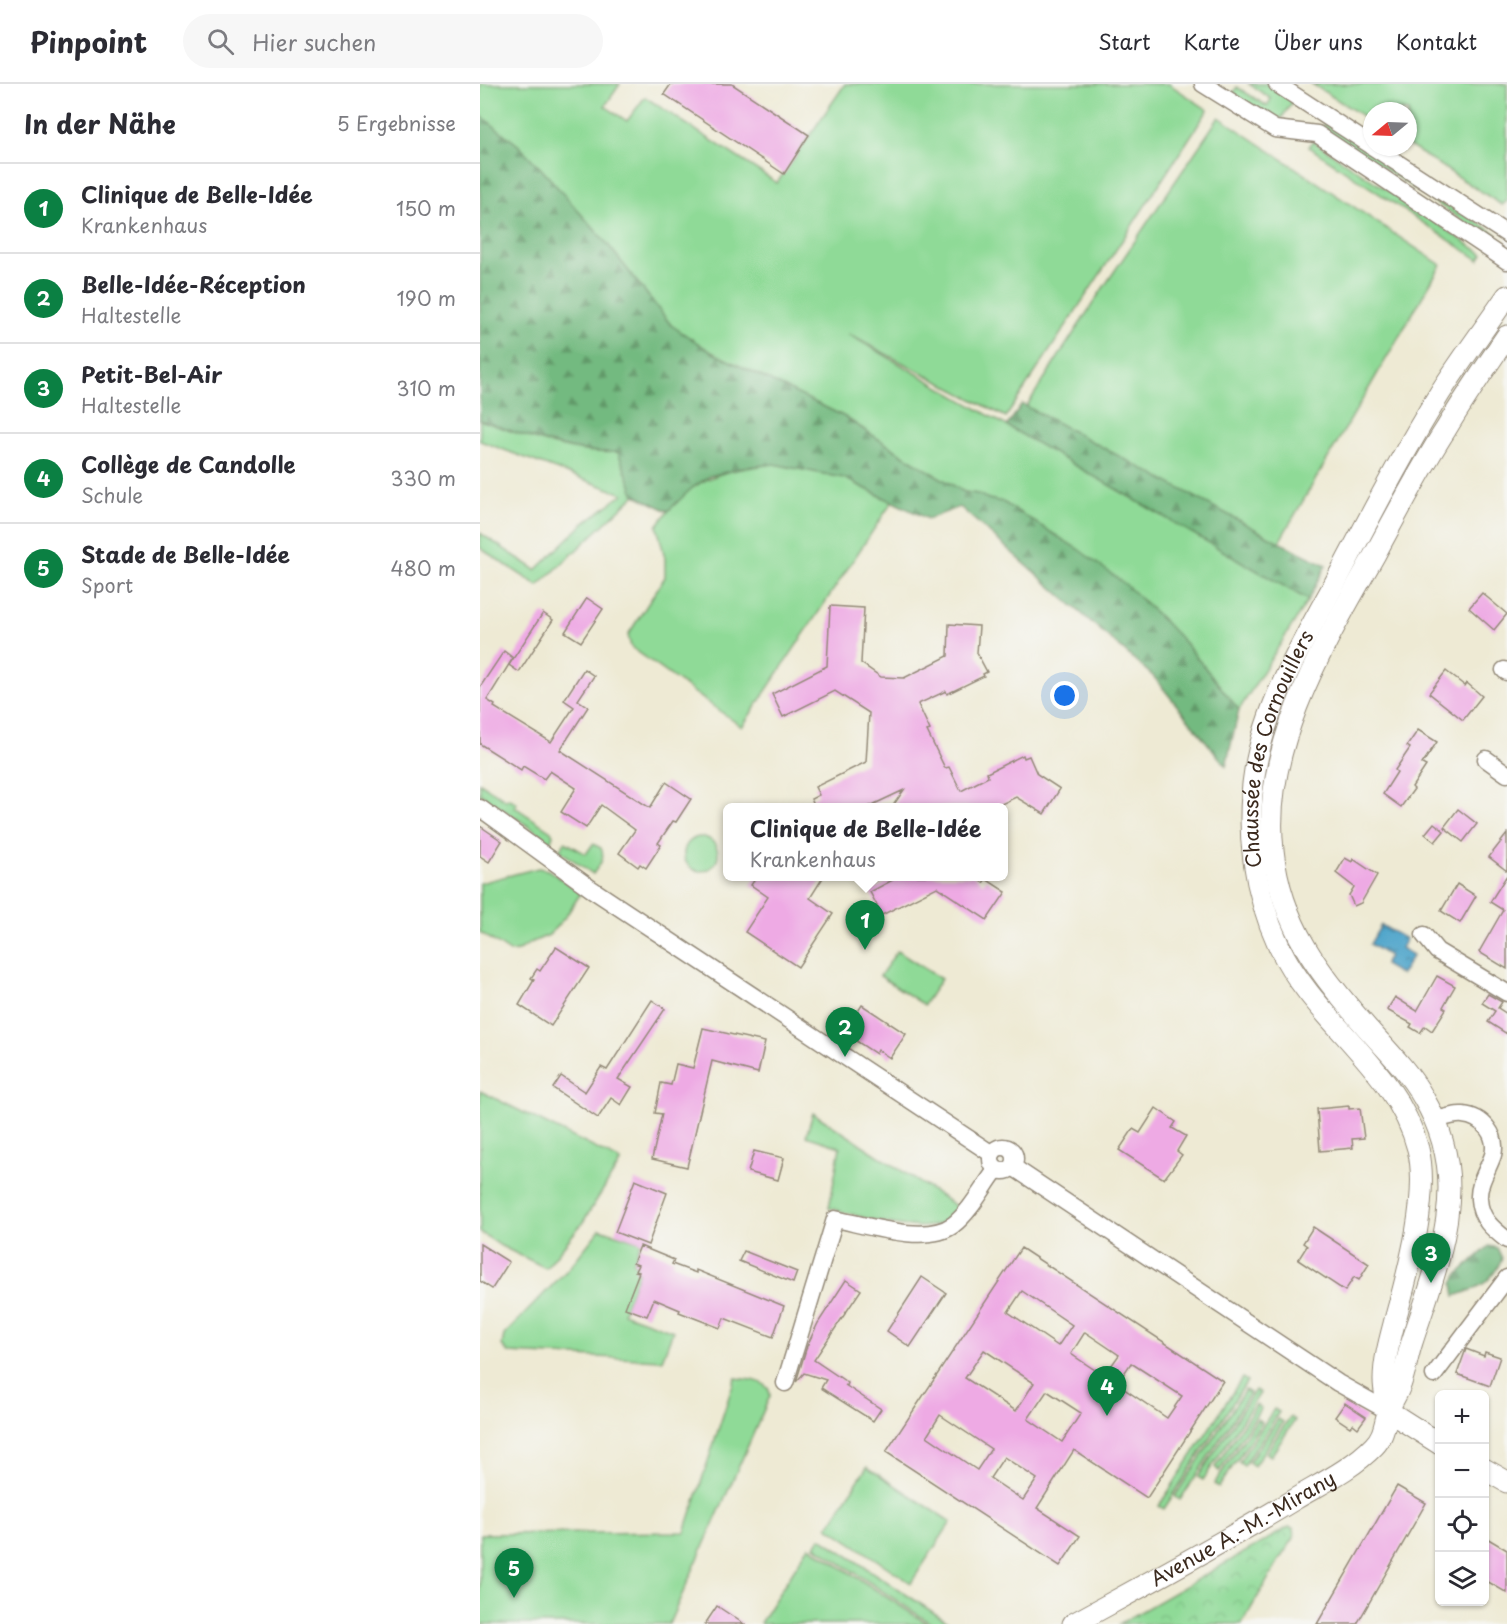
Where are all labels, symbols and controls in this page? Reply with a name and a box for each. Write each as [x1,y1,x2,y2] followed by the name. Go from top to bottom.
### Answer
[183,14,603,68] search box
[30,20,147,63] text: Pinpoint
[204,25,237,58] icon: search
[252,25,376,58] text: Hier suchen
[1098,25,1150,57] text: Start
[1183,25,1240,57] text: Karte
[1273,25,1363,57] text: Über uns
[1396,25,1477,57] text: Kontakt
[1363,102,1417,156] north arrow
[24,104,176,143] text: In der Nähe
[337,108,456,138] text: 5 Ergebnisse
[81,177,313,210] text: Clinique de Belle-Idée
[39,193,48,223] text: 1
[396,193,456,223] text: 150 m
[81,210,207,240] text: Krankenhaus
[81,267,306,300] text: Belle-Idée-Réception
[36,283,51,313] text: 2
[397,283,456,313] text: 190 m
[81,300,181,330] text: Haltestelle
[81,357,222,390] text: Petit-Bel-Air
[37,373,50,403] text: 3
[396,373,456,403] text: 310 m
[81,390,181,420] text: Haltestelle
[81,447,295,480] text: Collège de Candolle
[37,463,50,493] text: 4
[390,463,456,493] text: 330 m
[81,480,143,510] text: Schule
[81,537,290,570] text: Stade de Belle-Idée
[37,553,50,583] text: 5
[391,553,456,583] text: 480 m
[81,570,133,600] text: Sport
[1235,624,1320,870] street label: Chaussée des Cornouillers
[1050,681,1079,710] your location
[723,803,1008,881] popup
[750,811,981,844] text: Clinique de Belle-Idée
[750,844,876,874] text: Krankenhaus
[846,900,884,950] pin: 1
[826,1008,865,1057] pin: 2
[1412,1234,1450,1283] pin: 3
[1088,1366,1126,1416] pin: 4
[1435,1390,1489,1606] map controls
[1435,1390,1489,1444] button: +
[1435,1444,1489,1498] button: −
[1145,1463,1341,1593] street label: Avenue A.-M.-Mirany
[1435,1498,1489,1552] button: locate
[495,1548,534,1598] pin: 5
[1435,1552,1489,1606] button: layers

